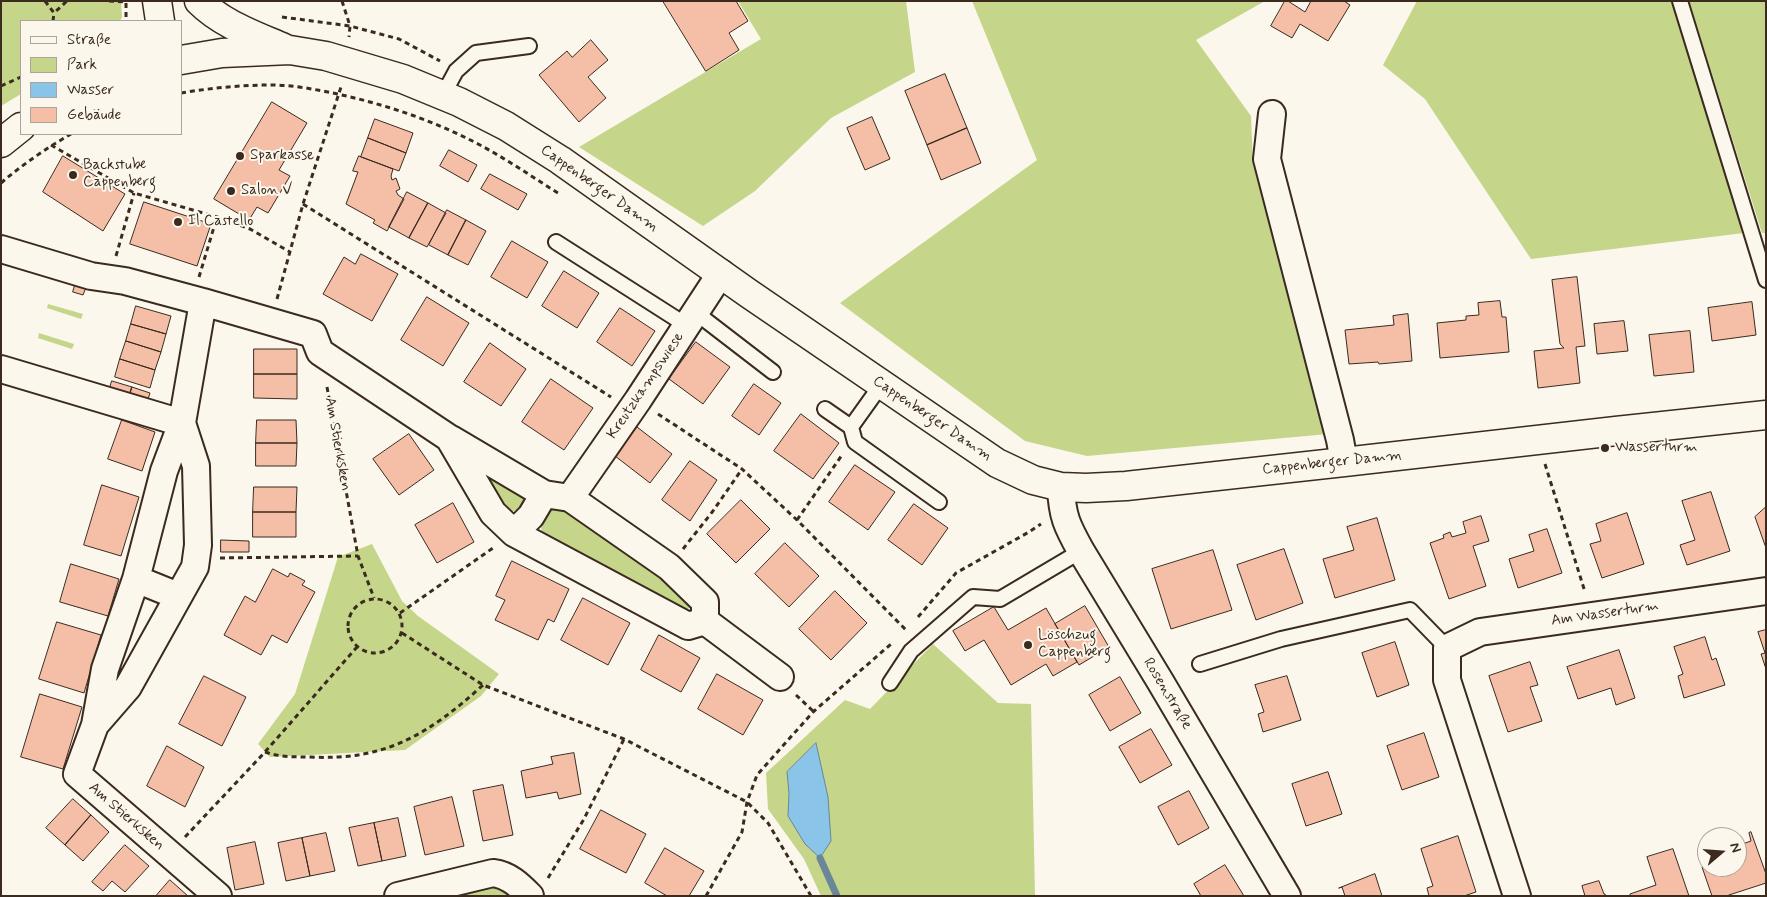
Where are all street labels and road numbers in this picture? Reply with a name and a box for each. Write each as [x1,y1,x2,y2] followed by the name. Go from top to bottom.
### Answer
[537,142,661,236] street label: Cappenberger Damm
[604,329,688,443] street label: Kreutzkampswiese
[869,372,995,466] street label: Cappenberger Damm
[320,396,354,492] street label: Am Stierksken
[1262,447,1402,479] street label: Cappenberger Damm
[1550,598,1660,630] street label: Am Wasserturm
[1139,655,1195,733] street label: Rosenstraße
[84,779,168,855] street label: Am Stierksken

